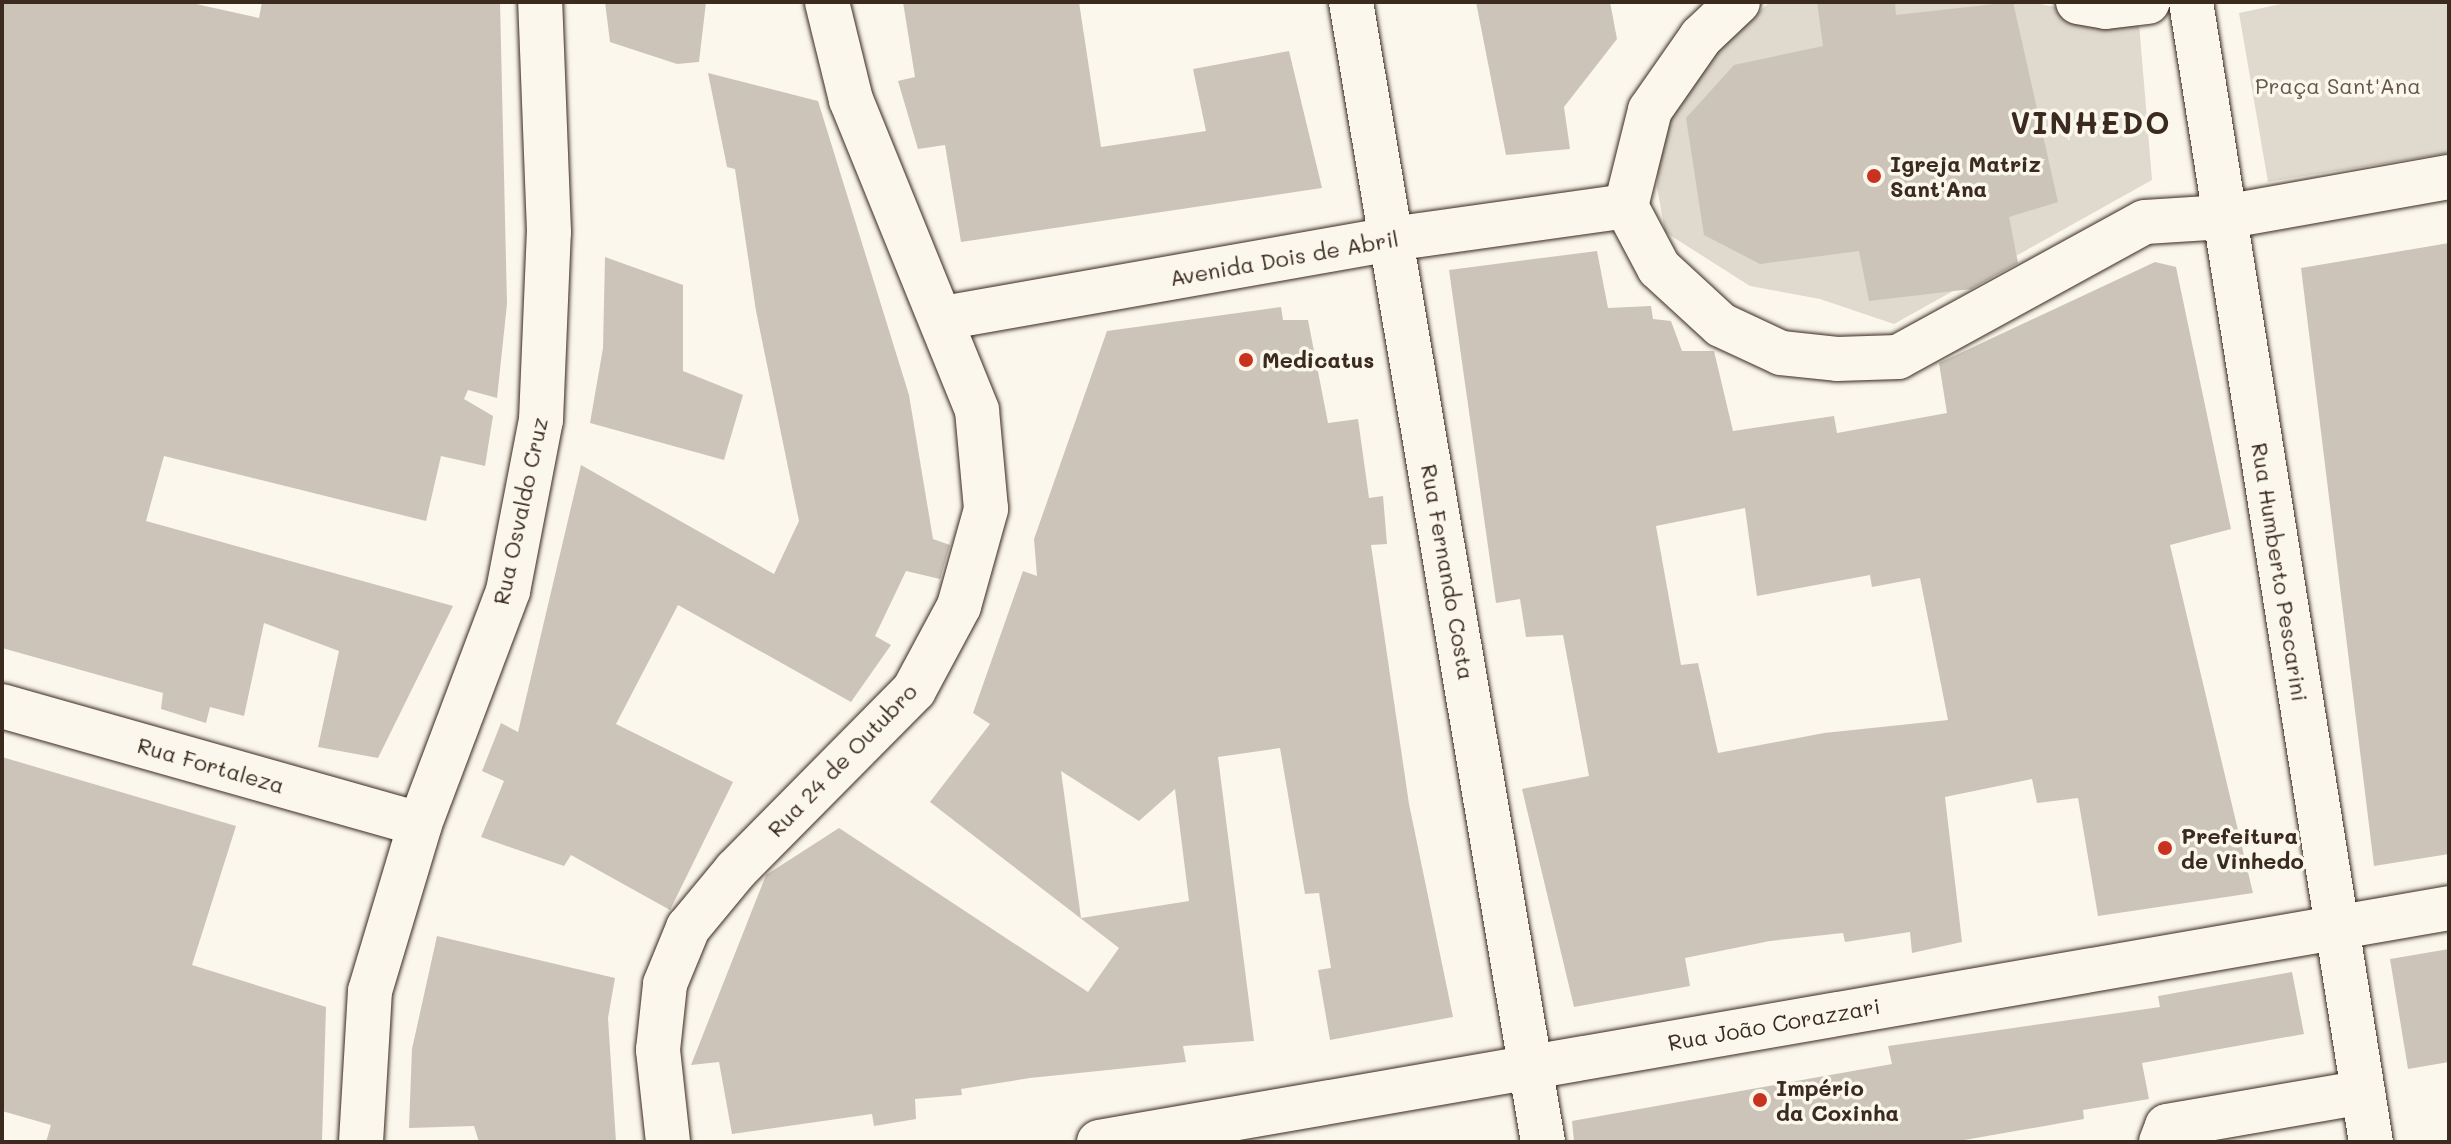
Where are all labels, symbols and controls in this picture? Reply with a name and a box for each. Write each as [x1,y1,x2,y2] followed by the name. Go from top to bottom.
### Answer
[2255,73,2421,99] park label: Praça Sant'Ana
[2010,104,2172,140] district label: VINHEDO
[1890,150,2041,202] place label: Igreja Matriz Sant'Ana
[1865,167,1883,185] marker: Igreja Matriz Sant'Ana
[1168,225,1400,291] street label: Avenida Dois de Abril
[1262,347,1374,373] place label: Medicatus
[1237,351,1255,369] marker: Medicatus
[487,415,553,607] street label: Rua Osvaldo Cruz
[2246,441,2314,703] street label: Rua Humberto Pescarini
[1416,462,1480,682] street label: Rua Fernando Costa
[762,678,922,842] street label: Rua 24 de Outubro
[134,731,288,799] street label: Rua Fortaleza
[2181,822,2304,874] place label: Prefeitura de Vinhedo
[2156,839,2174,857] marker: Prefeitura de Vinhedo
[1666,992,1882,1056] street label: Rua João Corazzari
[1776,1074,1899,1126] place label: Império da Coxinha
[1751,1091,1769,1109] marker: Império da Coxinha

